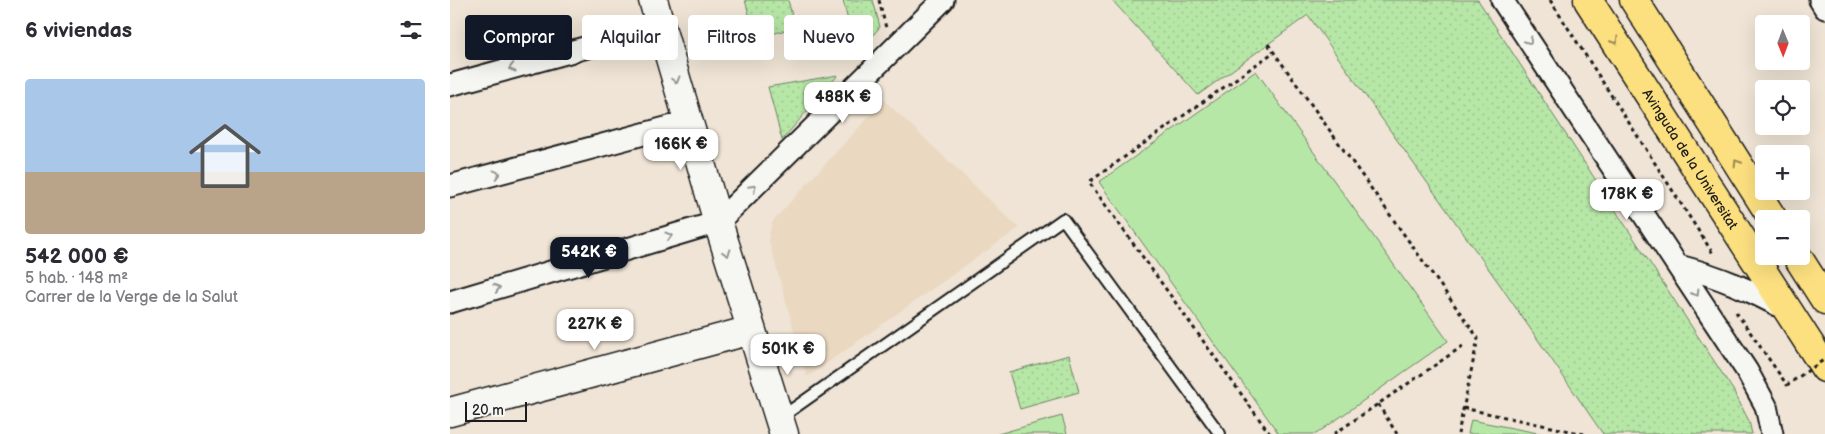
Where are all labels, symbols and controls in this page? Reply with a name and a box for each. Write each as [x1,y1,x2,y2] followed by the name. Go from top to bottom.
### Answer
[465,15,572,60] chip: Comprar
[582,15,678,60] chip: Alquilar
[688,15,774,60] chip: Filtros
[784,15,873,60] chip: Nuevo
[1755,15,1810,70] north arrow
[1755,15,1810,265] map controls
[397,16,425,44] icon: filters
[25,18,132,43] text: 6 viviendas
[1523,35,1532,44] one-way arrow
[1609,35,1618,45] one-way arrow
[508,62,516,72] one-way arrow
[670,76,680,84] one-way arrow
[1755,80,1810,135] button: locate
[802,82,884,124] pin: 488K €
[1639,85,1742,233] street label: Avinguda de la Universitat
[815,88,871,107] text: 488K €
[180,111,270,201] icon: home
[640,128,722,171] pin: 166K €
[654,135,708,154] text: 166K €
[1755,145,1810,200] button: +
[1734,159,1744,168] one-way arrow
[493,169,501,179] one-way arrow
[1586,178,1668,221] pin: 178K €
[747,185,756,194] one-way arrow
[1601,185,1653,204] text: 178K €
[1755,210,1810,265] button: −
[665,232,673,242] one-way arrow
[548,236,630,279] pin: 542K €
[561,243,617,262] text: 542K €
[25,244,129,269] text: 542 000 €
[722,248,732,257] one-way arrow
[25,269,128,288] text: 5 hab. · 148 m²
[492,283,500,293] one-way arrow
[1690,287,1700,296] one-way arrow
[25,288,238,307] text: Carrer de la Verge de la Salut
[554,308,636,351] pin: 227K €
[568,315,622,334] text: 227K €
[747,334,829,376] pin: 501K €
[761,340,815,359] text: 501K €
[465,399,528,422] scale bar
[472,402,504,419] text: 20 m

